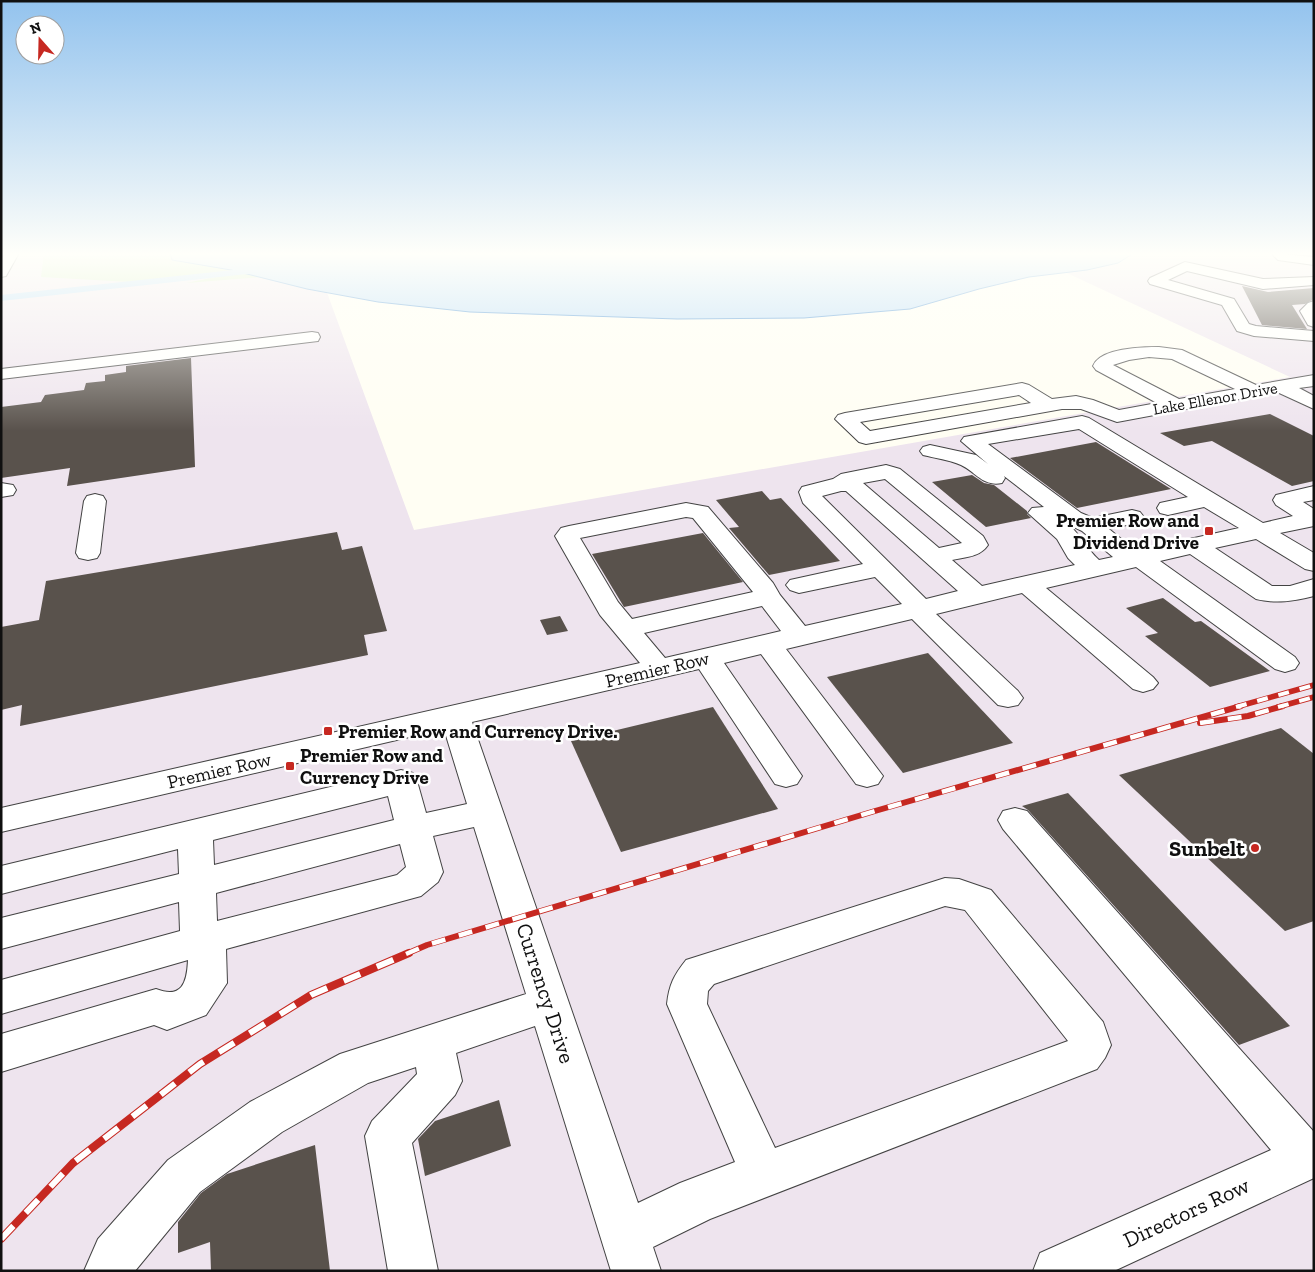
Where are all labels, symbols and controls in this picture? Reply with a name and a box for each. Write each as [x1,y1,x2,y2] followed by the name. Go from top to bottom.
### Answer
[15,15,65,65] north arrow
[28,18,44,38] text: N
[1151,378,1279,419] street label: Lake Ellenor Drive
[1056,509,1199,554] place label: Premier Row and Dividend Drive
[1203,525,1215,537] marker: Premier Row and Dividend Drive
[603,646,712,693] street label: Premier Row
[338,720,618,743] place label: Premier Row and Currency Drive.
[322,725,334,737] marker: Premier Row and Currency Drive.
[300,744,443,789] place label: Premier Row and Currency Drive
[165,747,274,794] street label: Premier Row
[284,760,296,772] marker: Premier Row and Currency Drive
[1169,835,1245,862] place label: Sunbelt
[1249,842,1261,854] marker: Sunbelt
[510,920,581,1067] street label: Currency Drive
[1119,1171,1254,1253] street label: Directors Row

